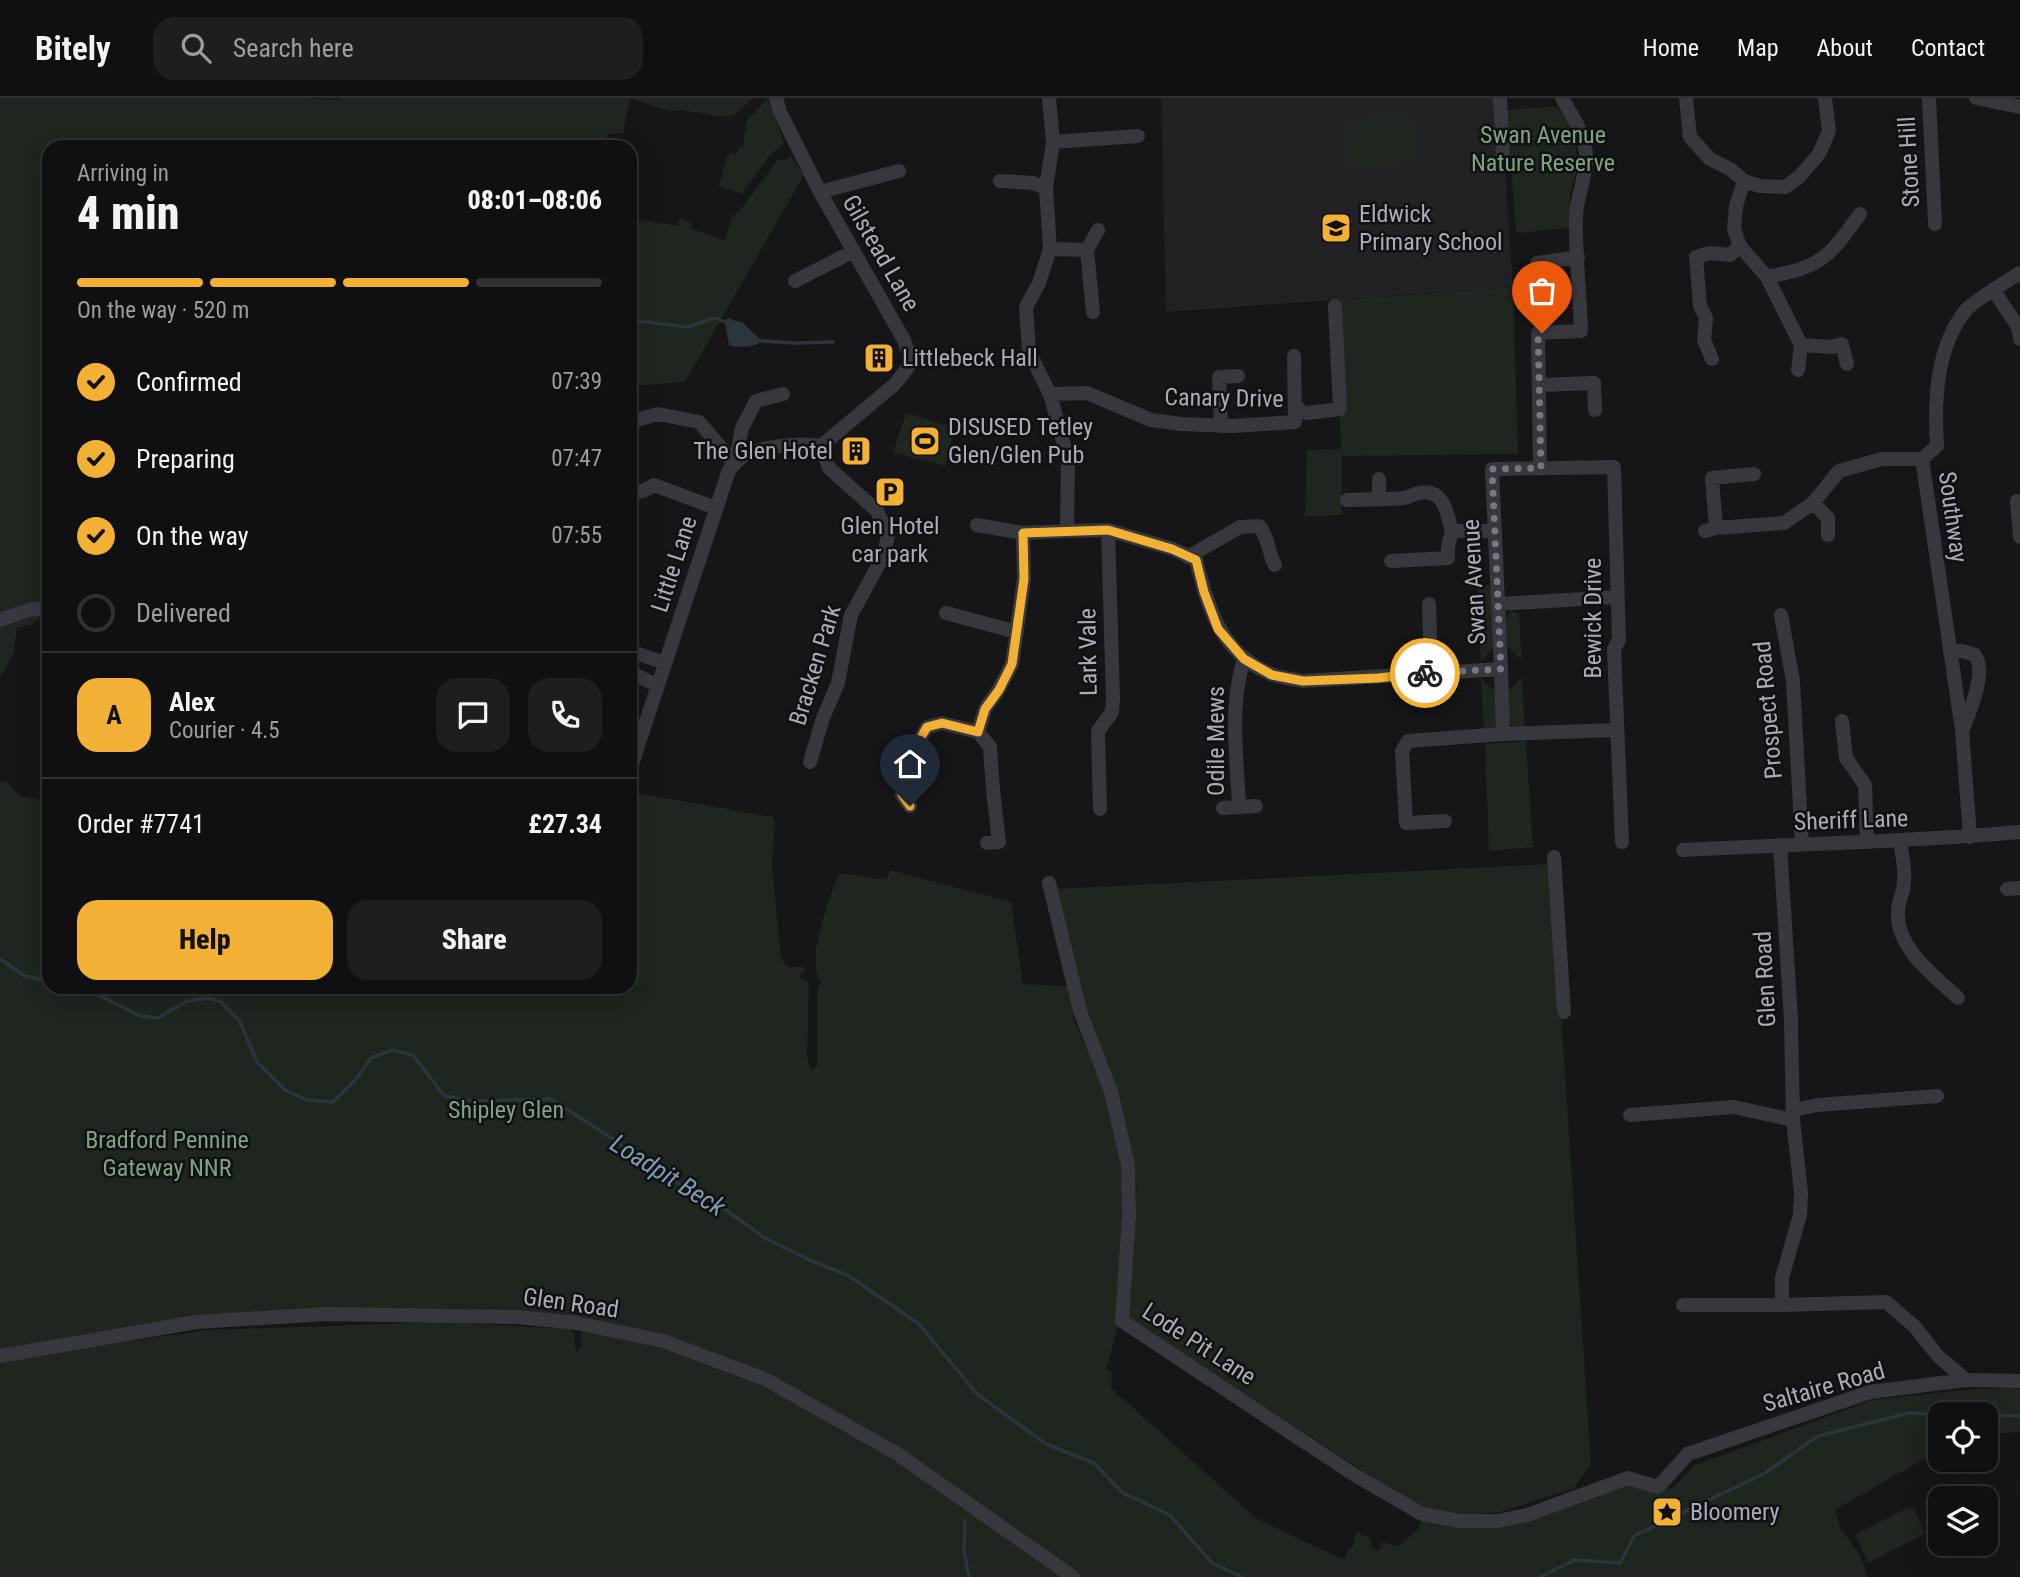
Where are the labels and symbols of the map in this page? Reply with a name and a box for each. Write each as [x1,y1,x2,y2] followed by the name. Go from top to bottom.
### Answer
[1893,116,1925,208] street label: Stone Hill
[1471,121,1615,177] park label: Swan Avenue Nature Reserve
[837,190,925,316] street label: Gilstead Lane
[1359,200,1502,256] place label: Eldwick Primary School
[1319,211,1353,245] school or university icon: Eldwick Primary School
[1512,261,1572,333] pin
[862,341,896,375] building icon: Littlebeck Hall
[902,344,1038,372] place label: Littlebeck Hall
[1164,383,1284,413] street label: Canary Drive
[948,413,1093,469] place label: DISUSED Tetley Glen/Glen Pub
[908,424,942,458] sports icon: DISUSED Tetley Glen/Glen Pub
[839,434,873,468] building icon: The Glen Hotel
[693,437,833,465] place label: The Glen Hotel
[1933,470,1973,564] street label: Southway
[873,475,907,509] parking icon: Glen Hotel car park
[841,512,939,568] place label: Glen Hotel car park
[645,513,703,615] street label: Little Lane
[1457,518,1491,646] street label: Swan Avenue
[1579,558,1607,678] street label: Bewick Drive
[783,601,847,729] street label: Bracken Park
[1073,608,1103,696] street label: Lark Vale
[1390,638,1460,708] courier
[1748,640,1788,780] street label: Prospect Road
[1202,686,1230,796] street label: Odile Mews
[880,734,940,806] pin
[1793,804,1909,836] street label: Sheriff Lane
[1749,930,1781,1028] street label: Glen Road
[448,1096,564,1124] park label: Shipley Glen
[85,1126,249,1182] park label: Bradford Pennine Gateway NNR
[605,1128,731,1222] water label: Loadpit Beck
[521,1282,621,1324] street label: Glen Road
[1137,1297,1261,1391] street label: Lode Pit Lane
[1760,1356,1888,1418] street label: Saltaire Road
[1650,1495,1684,1529] place icon: Bloomery
[1690,1498,1780,1526] place label: Bloomery

